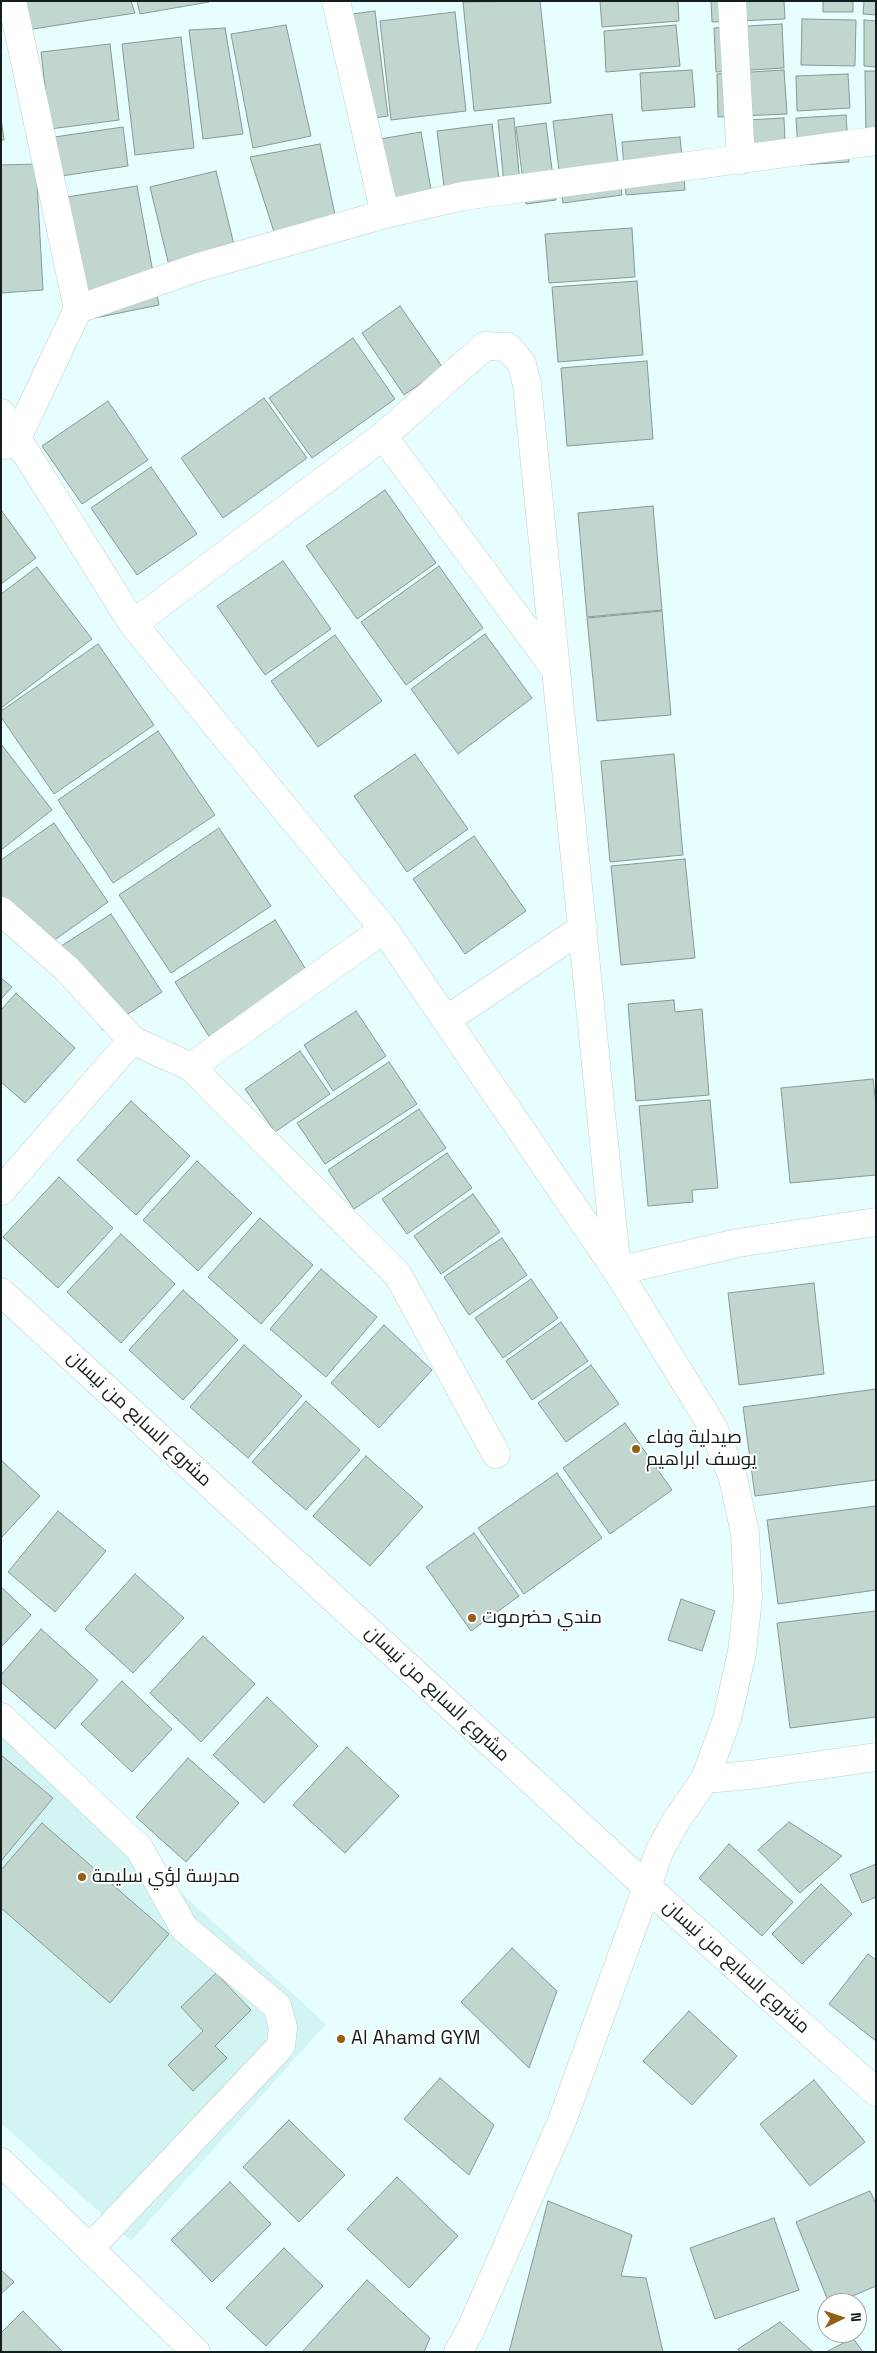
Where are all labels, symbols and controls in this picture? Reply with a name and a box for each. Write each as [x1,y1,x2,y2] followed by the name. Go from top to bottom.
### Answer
[62,1346,216,1492] street label: مشروع السابع من نيسان
[646,1427,757,1471] place label: صيدلية وفاء يوسف ابراهيم
[630,1443,642,1455] marker: صيدلية وفاء يوسف ابراهيم
[482,1607,602,1629] place label: مندي حضرموت
[466,1612,478,1624] marker: مندي حضرموت
[360,1621,514,1767] street label: مشروع السابع من نيسان
[92,1866,240,1888] place label: مدرسة لؤي سليمة
[76,1871,88,1883] marker: مدرسة لؤي سليمة
[658,1895,814,2039] street label: مشروع السابع من نيسان
[351,2028,480,2050] place label: Al Ahamd GYM
[335,2033,347,2045] marker: Al Ahamd GYM
[817,2293,867,2343] north arrow
[847,2312,865,2322] text: N

